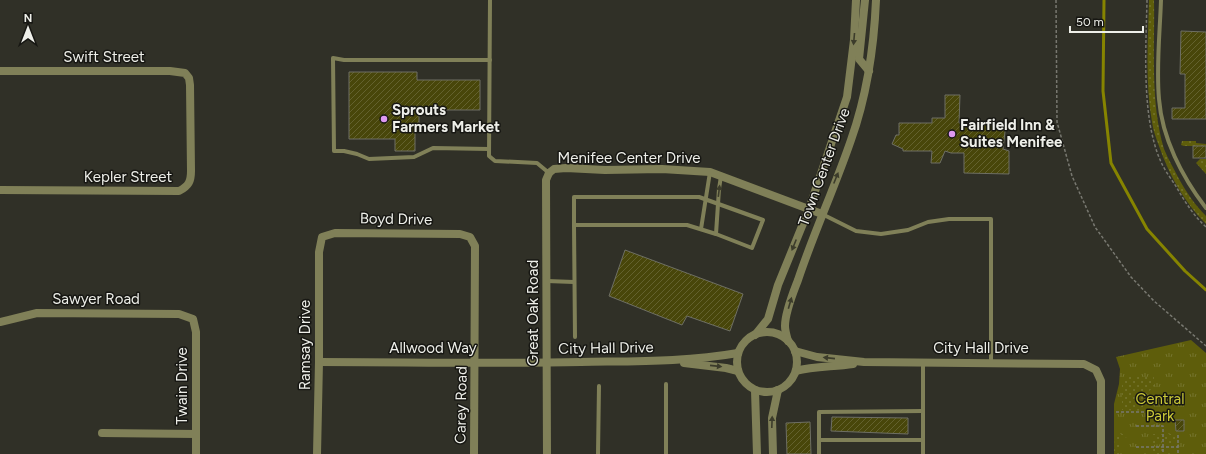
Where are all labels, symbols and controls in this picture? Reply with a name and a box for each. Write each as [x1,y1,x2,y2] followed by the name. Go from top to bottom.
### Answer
[8,8,48,48] north arrow
[1070,8,1143,34] scale bar
[24,12,32,25] text: N
[1076,15,1104,29] text: 50 m
[851,33,857,45] one-way arrow
[63,48,145,66] street label: Swift Street
[392,101,500,136] place label: Sprouts Farmers Market
[794,105,854,229] street label: Town Center Drive
[379,114,389,124] marker: Sprouts Farmers Market
[960,116,1063,151] place label: Fairfield Inn & Suites Menifee
[947,129,957,139] marker: Fairfield Inn & Suites Menifee
[558,149,700,167] street label: Menifee Center Drive
[84,168,172,186] street label: Kepler Street
[834,171,840,183] one-way arrow
[716,185,722,197] one-way arrow
[360,209,432,229] street label: Boyd Drive
[791,239,797,251] one-way arrow
[524,260,542,366] street label: Great Oak Road
[52,290,140,308] street label: Sawyer Road
[787,297,793,309] one-way arrow
[296,300,314,390] street label: Ramsay Drive
[558,338,654,358] street label: City Hall Drive
[389,339,477,357] street label: Allwood Way
[933,339,1029,357] street label: City Hall Drive
[173,347,191,425] street label: Twain Drive
[823,355,835,361] one-way arrow
[710,363,722,370] one-way arrow
[451,366,471,444] street label: Carey Road
[1135,390,1185,425] park label: Central Park
[769,416,776,428] one-way arrow

